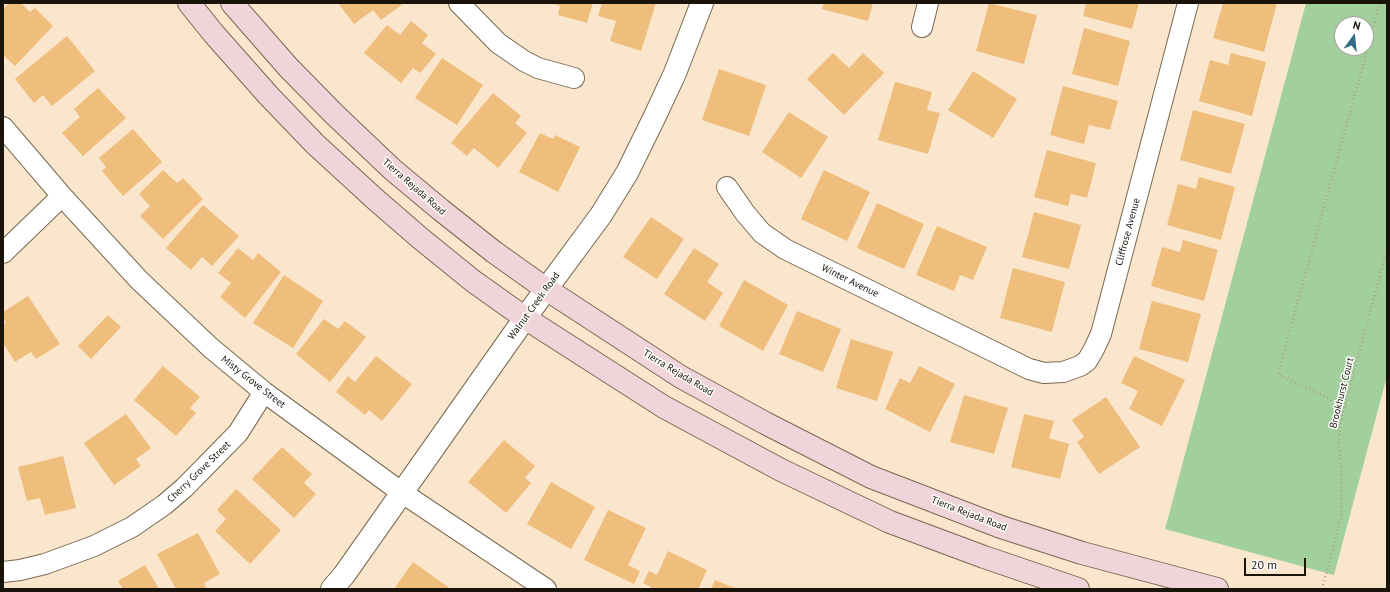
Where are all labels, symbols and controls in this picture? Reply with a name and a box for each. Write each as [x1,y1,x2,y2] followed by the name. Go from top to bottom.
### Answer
[1334,16,1374,56] north arrow
[1352,18,1362,33] text: N
[380,156,448,218] street label: Tierra Rejada Road
[1113,197,1143,267] street label: Cliffrose Avenue
[819,262,881,300] street label: Winter Avenue
[506,270,562,342] street label: Walnut Creek Road
[641,347,715,399] street label: Tierra Rejada Road
[218,353,288,411] street label: Misty Grove Street
[1327,356,1357,430] street label: Brookhurst Court
[165,439,233,505] street label: Cherry Grove Street
[929,494,1009,534] street label: Tierra Rejada Road
[1246,550,1308,576] scale bar
[1251,557,1277,572] text: 20 m

